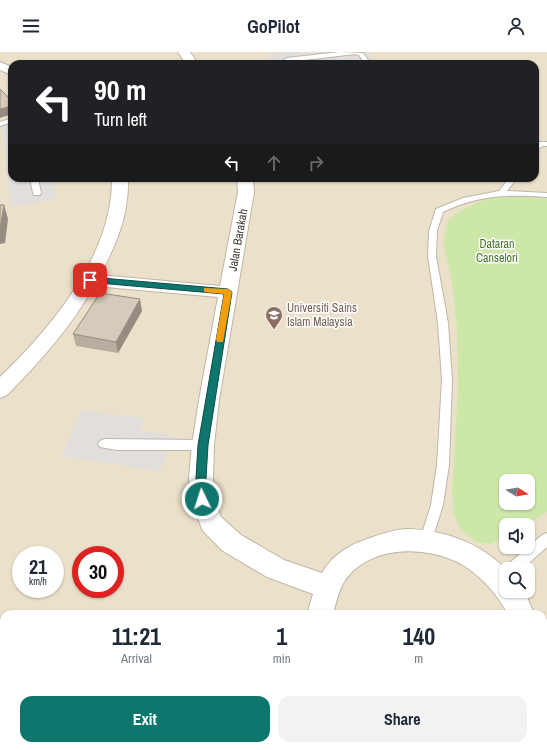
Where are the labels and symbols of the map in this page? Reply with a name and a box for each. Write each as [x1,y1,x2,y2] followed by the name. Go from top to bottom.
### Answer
[225,208,251,272] street label: Jalan Barakah
[476,236,518,266] park label: Dataran Canselori
[73,263,107,297] pin
[287,300,357,330] place label: Universiti Sains Islam Malaysia
[264,305,284,330] school or university icon: Universiti Sains Islam Malaysia
[499,474,535,510] north arrow
[181,478,223,520] position arrow
[72,546,124,598] speed limit sign: 30

